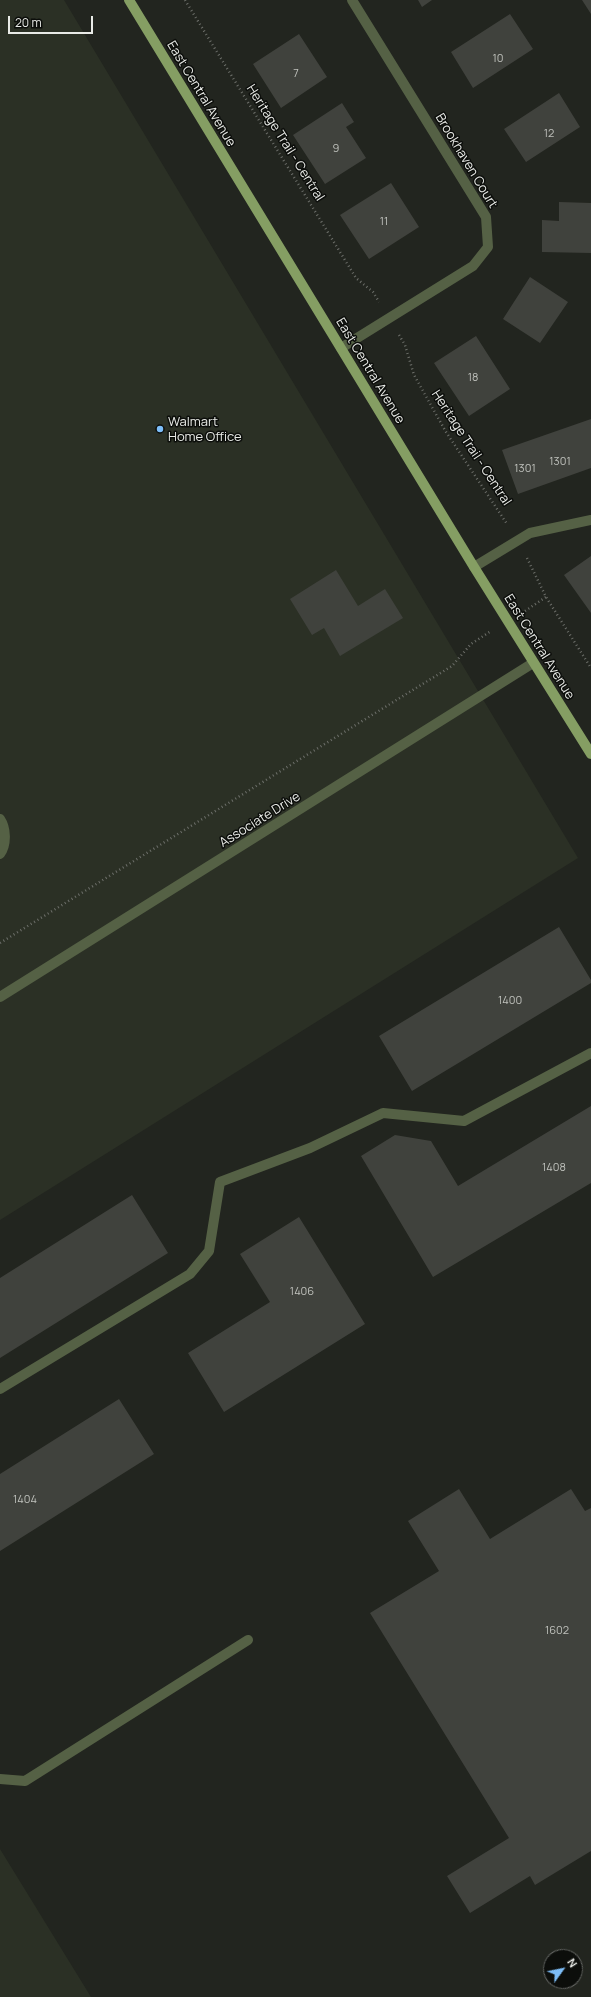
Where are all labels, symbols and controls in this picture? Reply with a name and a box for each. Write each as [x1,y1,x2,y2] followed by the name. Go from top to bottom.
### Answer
[10,8,95,34] scale bar
[15,14,42,31] text: 20 m
[163,38,239,150] street label: East Central Avenue
[493,52,503,66] house number: 10
[293,67,299,81] house number: 7
[243,82,327,204] street label: Heritage Trail - Central
[432,111,500,211] street label: Brookhaven Court
[544,127,554,141] house number: 12
[333,142,339,156] house number: 9
[380,215,388,229] house number: 11
[332,315,408,427] street label: East Central Avenue
[468,371,478,385] house number: 18
[428,387,514,509] street label: Heritage Trail - Central
[168,414,242,445] place label: Walmart Home Office
[155,424,165,434] marker: Walmart Home Office
[549,455,571,469] house number: 1301
[514,462,536,476] house number: 1301
[500,592,578,702] street label: East Central Avenue
[217,789,303,851] street label: Associate Drive
[498,994,522,1008] house number: 1400
[542,1161,566,1175] house number: 1408
[290,1285,314,1299] house number: 1406
[13,1493,37,1507] house number: 1404
[545,1624,569,1638] house number: 1602
[543,1949,583,1989] north arrow
[564,1955,581,1970] text: N

